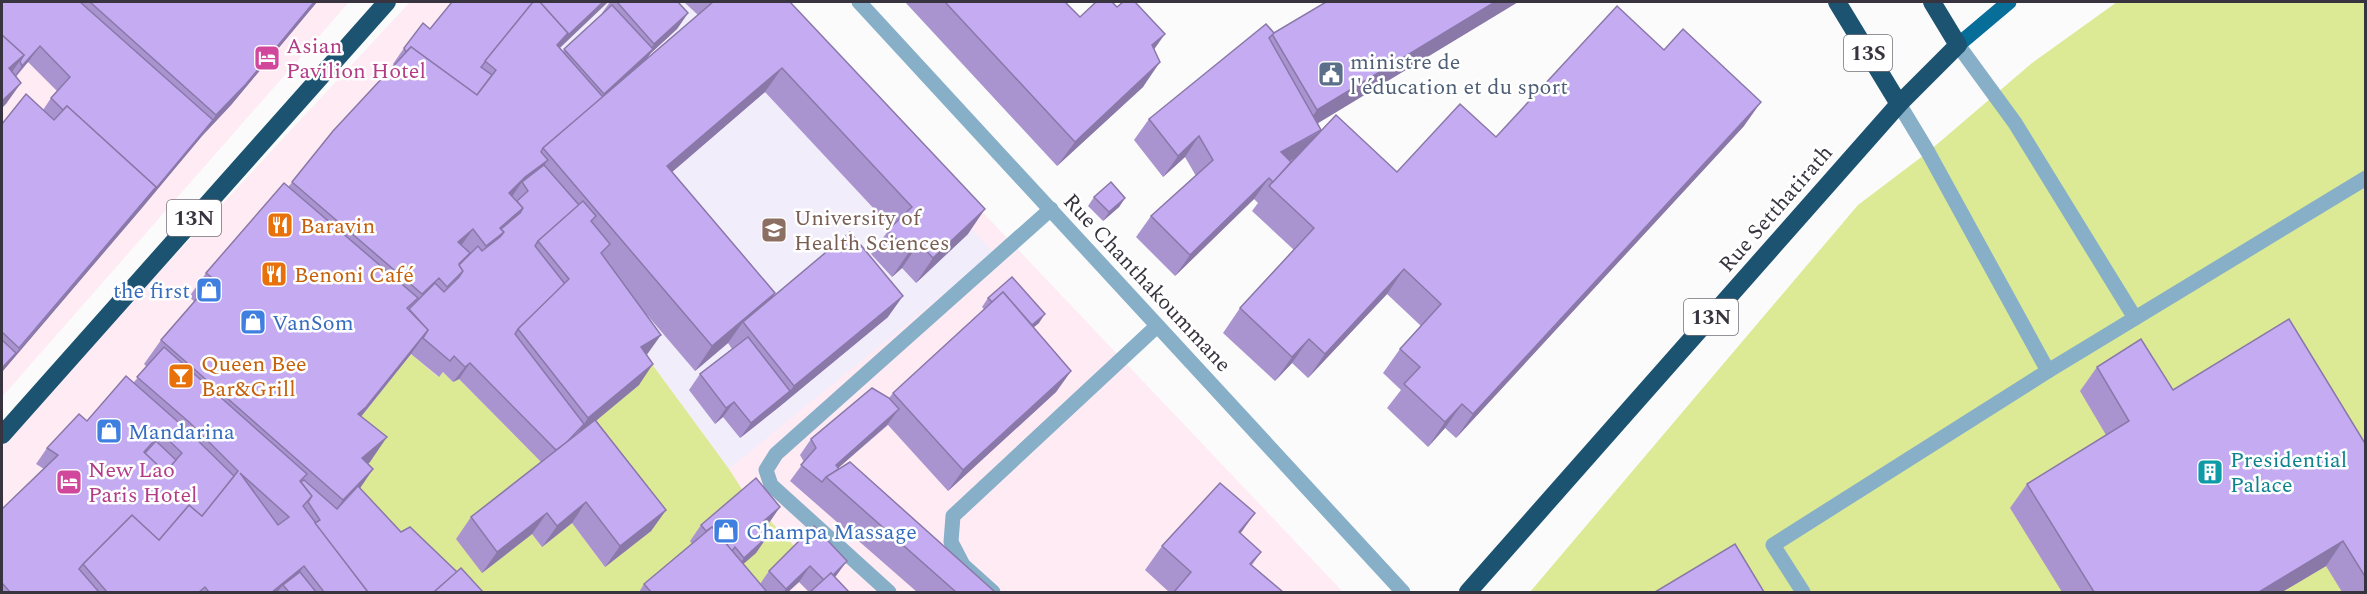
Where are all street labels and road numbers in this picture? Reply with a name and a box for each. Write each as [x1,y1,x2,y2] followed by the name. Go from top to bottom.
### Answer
[1844,35,1892,71] road number: 13S
[1711,138,1841,280] street label: Rue Setthatirath
[1055,186,1239,380] street label: Rue Chanthakoummane
[167,200,221,236] road number: 13N
[1684,299,1738,335] road number: 13N

